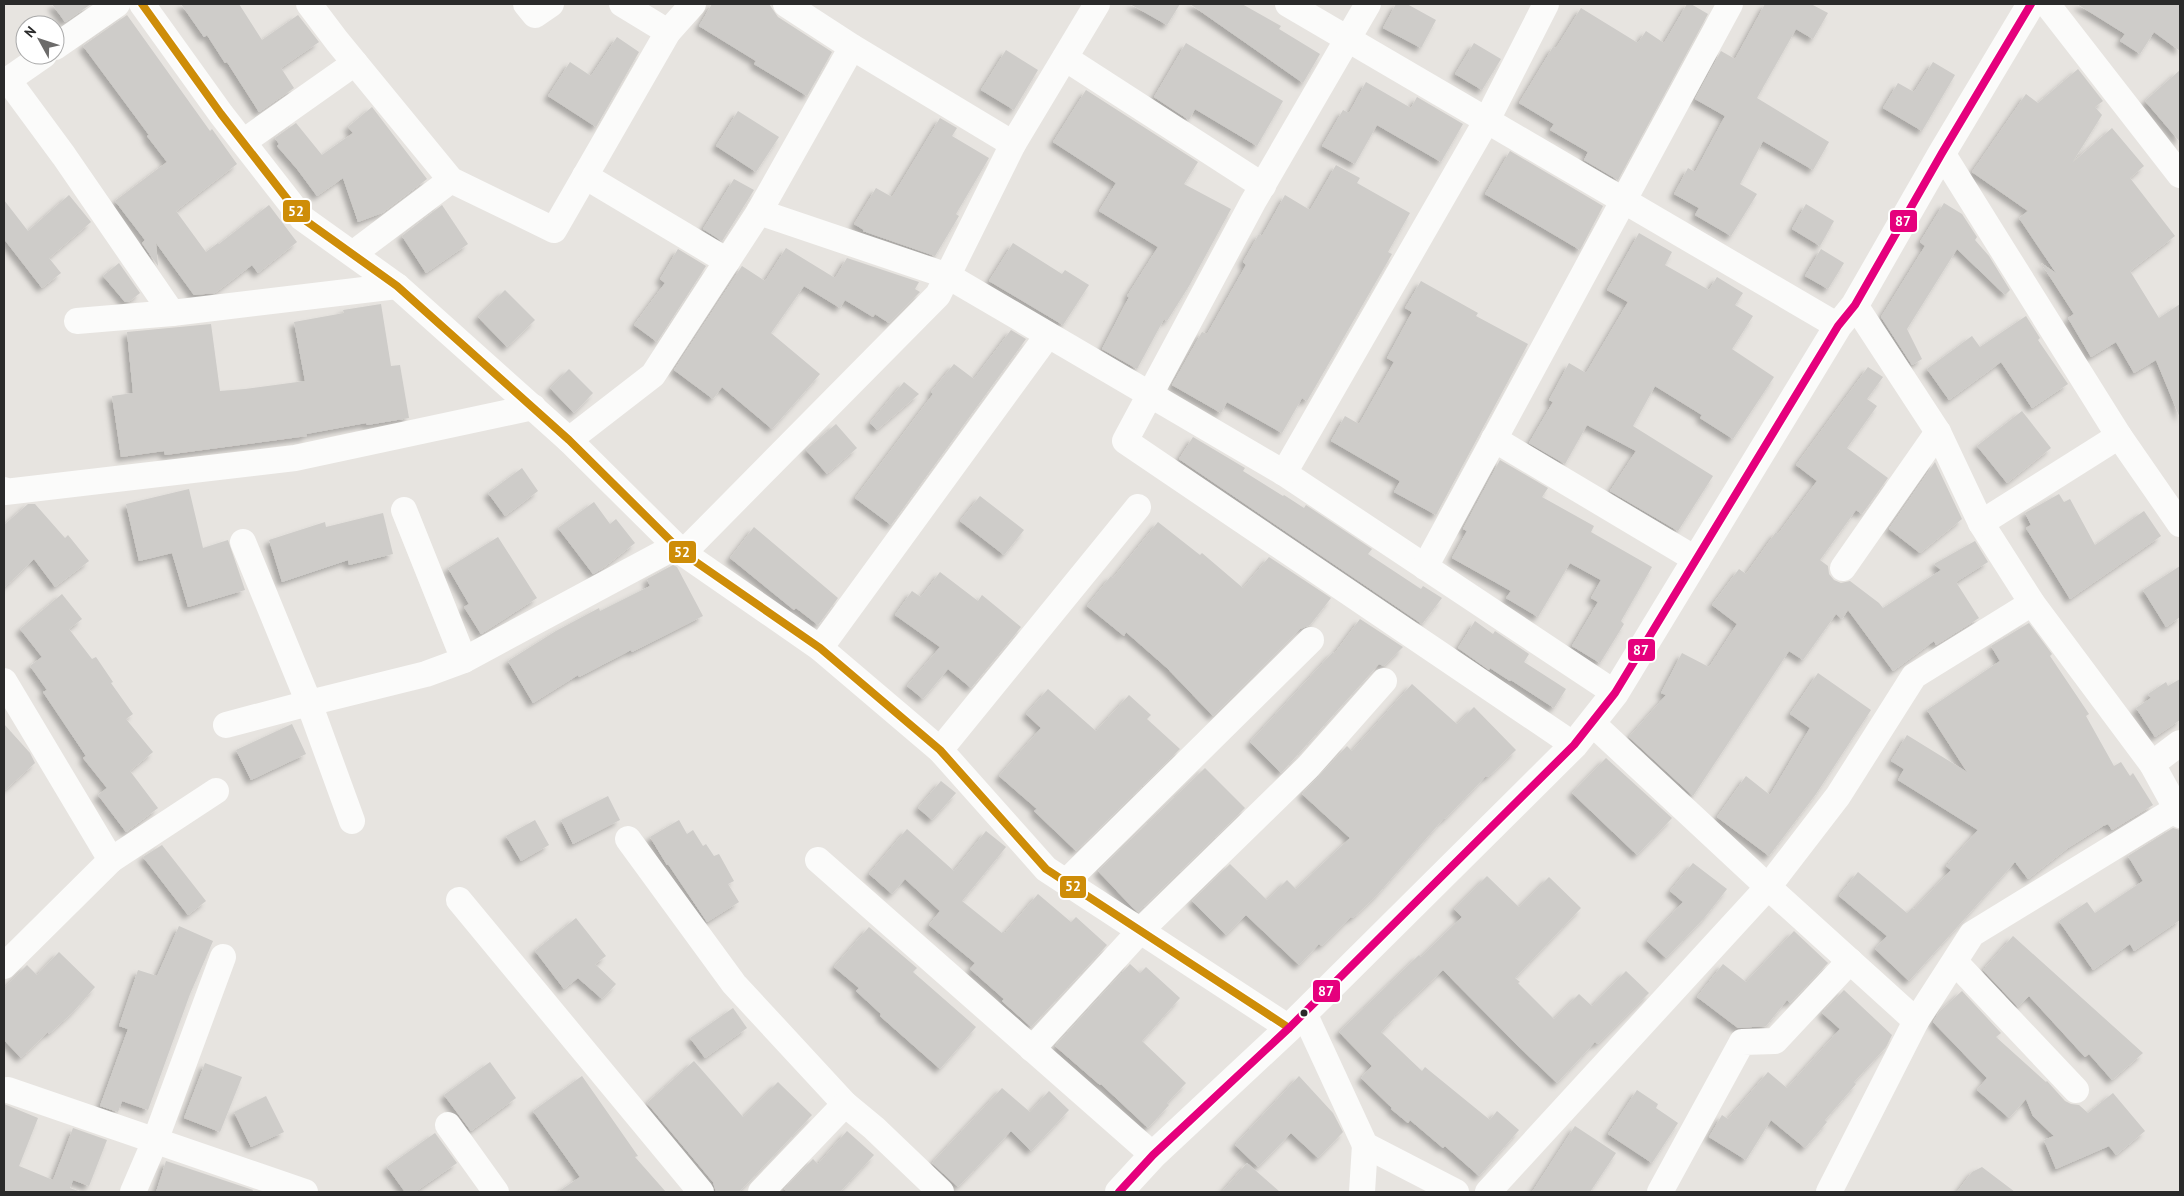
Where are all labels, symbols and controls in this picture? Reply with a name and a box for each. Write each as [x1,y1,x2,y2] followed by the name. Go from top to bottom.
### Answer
[15,15,65,65] north arrow
[20,22,40,41] text: N
[282,199,311,223] line badge: 52
[288,202,304,220] text: 52
[1889,209,1918,233] line badge: 87
[1895,212,1911,230] text: 87
[668,540,697,564] line badge: 52
[674,543,690,561] text: 52
[1627,638,1656,662] line badge: 87
[1633,641,1649,659] text: 87
[1059,875,1087,899] line badge: 52
[1065,877,1081,895] text: 52
[1312,979,1341,1003] line badge: 87
[1318,982,1334,1000] text: 87
[1299,1008,1309,1018] unlabelled marker

